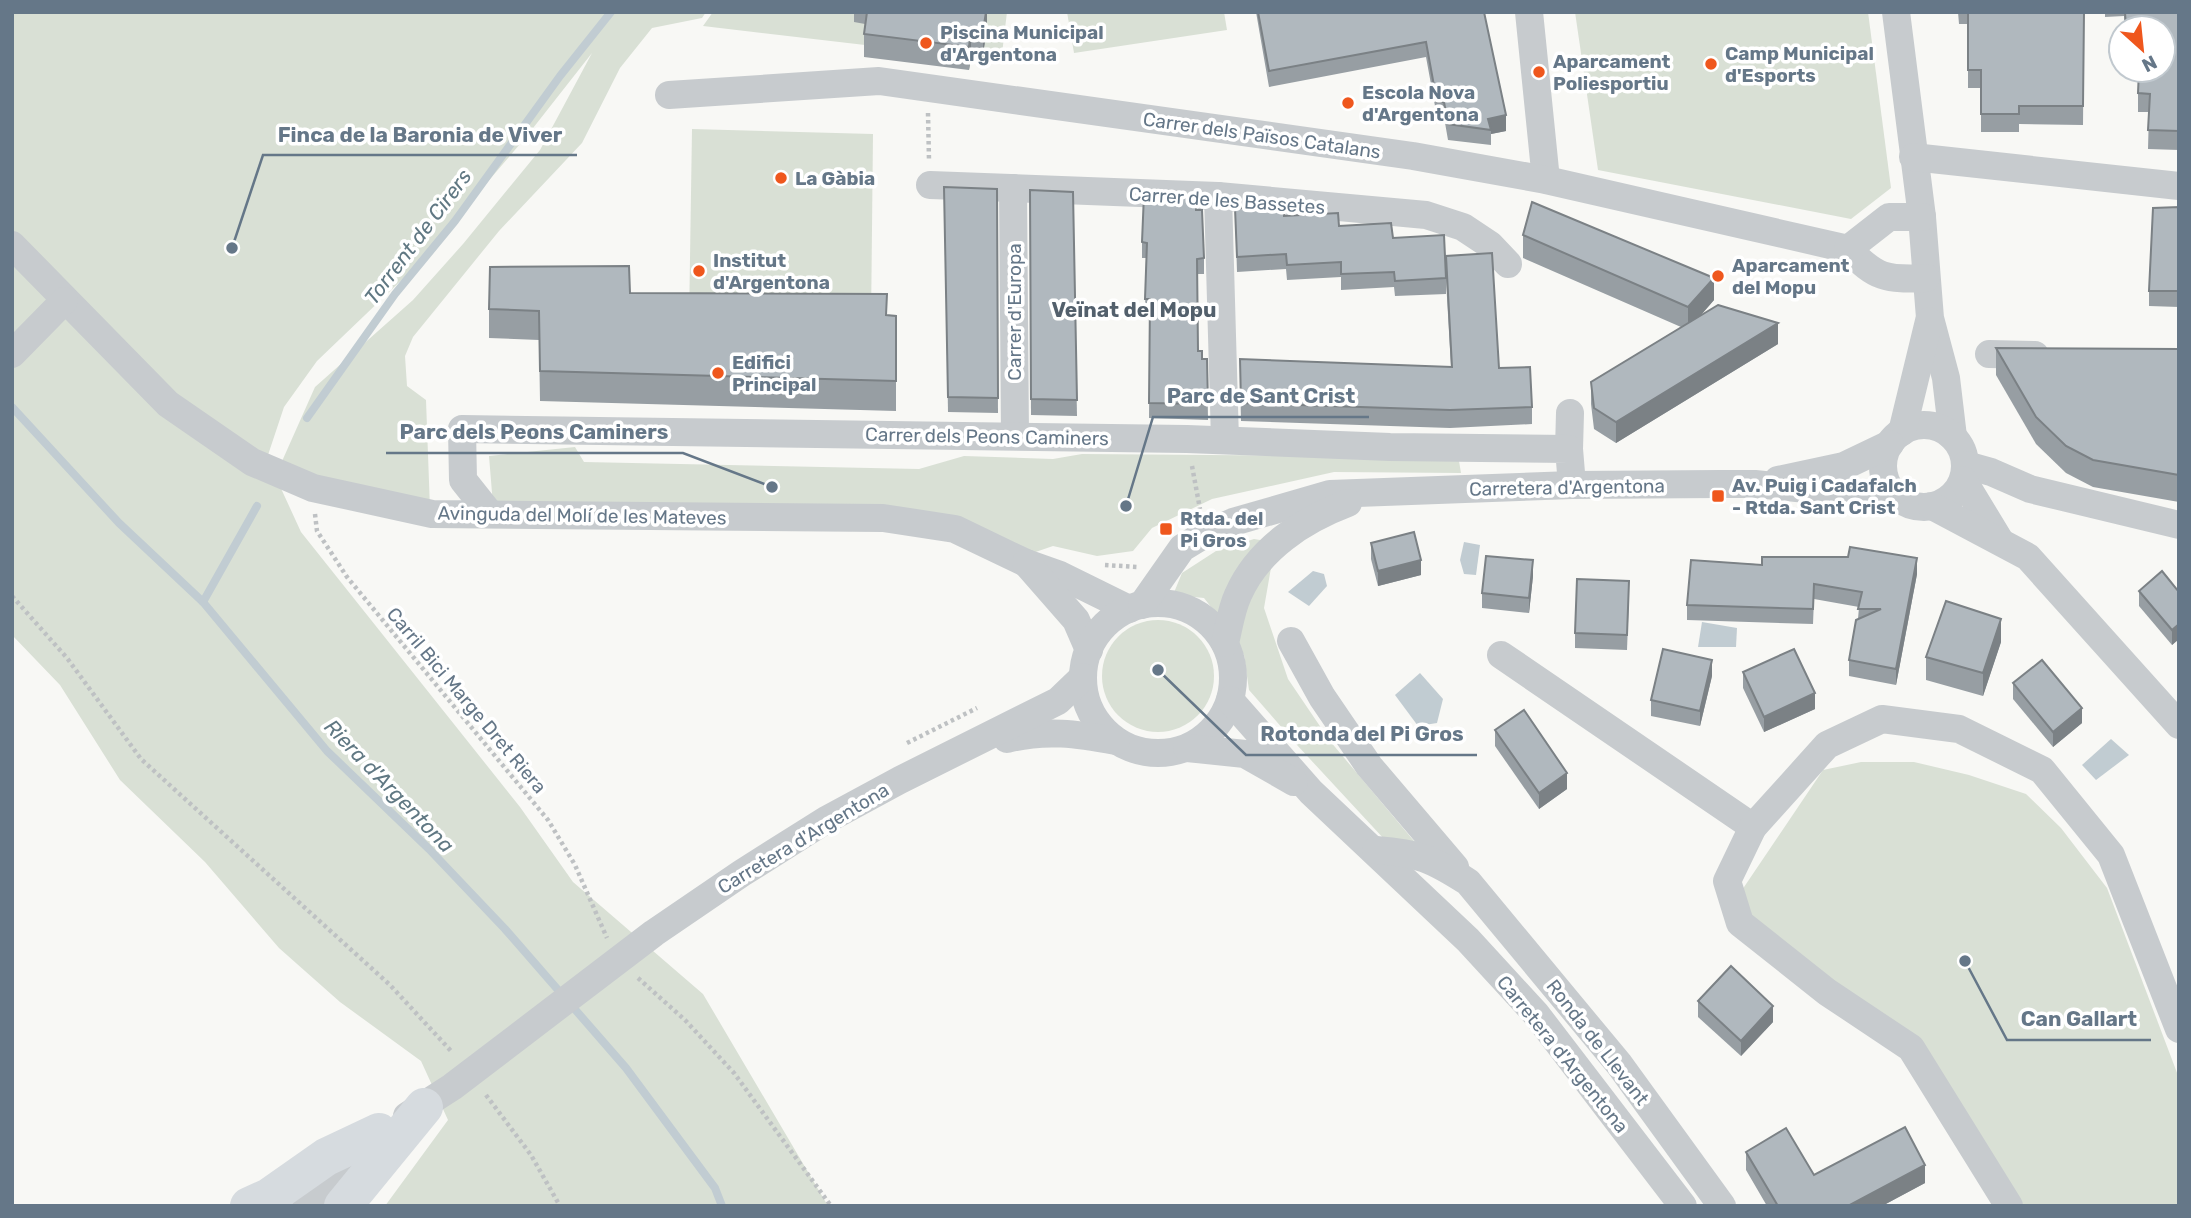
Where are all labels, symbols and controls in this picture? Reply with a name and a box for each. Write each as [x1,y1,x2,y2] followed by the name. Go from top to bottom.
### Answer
[2107,14,2177,84] north arrow
[940,21,1104,66] place label: Piscina Municipal d'Argentona
[918,35,934,51] marker: Piscina Municipal d'Argentona
[1725,42,1874,87] place label: Camp Municipal d'Esports
[1553,50,1671,95] place label: Aparcament Poliesportiu
[2138,50,2161,77] text: N
[1703,56,1719,72] marker: Camp Municipal d'Esports
[1531,64,1547,80] marker: Aparcament Poliesportiu
[1362,81,1479,126] place label: Escola Nova d'Argentona
[1340,95,1356,111] marker: Escola Nova d'Argentona
[1142,107,1382,164] street label: Carrer dels Països Catalans
[263,113,577,155] callout: Finca de la Baronia de Viver
[278,122,563,147] text: Finca de la Baronia de Viver
[359,164,477,309] water label: Torrent de Cirers
[795,167,875,190] place label: La Gàbia
[773,170,789,186] marker: La Gàbia
[1128,182,1326,219] street label: Carrer de les Bassetes
[1003,243,1026,381] street label: Carrer d'Europa
[713,249,830,294] place label: Institut d'Argentona
[1732,254,1850,299] place label: Aparcament del Mopu
[691,263,707,279] marker: Institut d'Argentona
[1710,268,1726,284] marker: Aparcament del Mopu
[1051,297,1217,322] district label: Veïnat del Mopu
[732,351,816,396] place label: Edifici Principal
[710,365,726,381] marker: Edifici Principal
[1153,375,1369,417] callout: Parc de Sant Crist
[1167,383,1355,408] text: Parc de Sant Crist
[386,411,683,453] callout: Parc dels Peons Caminers
[400,419,668,444] text: Parc dels Peons Caminers
[865,423,1109,450] street label: Carrer dels Peons Caminers
[1469,474,1665,501] street label: Carretera d'Argentona
[1732,474,1917,519] place label: Av. Puig i Cadafalch - Rtda. Sant Crist
[1710,488,1726,504] marker: Av. Puig i Cadafalch - Rtda. Sant Crist
[437,501,727,530] street label: Avinguda del Molí de les Mateves
[1180,507,1263,552] place label: Rtda. del Pi Gros
[1158,521,1174,537] marker: Rtda. del Pi Gros
[382,603,551,798] street label: Carril Bici Marge Dret Riera
[1246,713,1477,755] callout: Rotonda del Pi Gros
[319,714,459,858] water label: Riera d'Argentona
[1260,721,1464,746] text: Rotonda del Pi Gros
[713,778,893,899] street label: Carretera d'Argentona
[1492,971,1633,1138] street label: Carretera d'Argentona
[1541,975,1654,1110] street label: Ronda de Llevant
[2007,998,2151,1040] callout: Can Gallart
[2021,1006,2137,1031] text: Can Gallart

